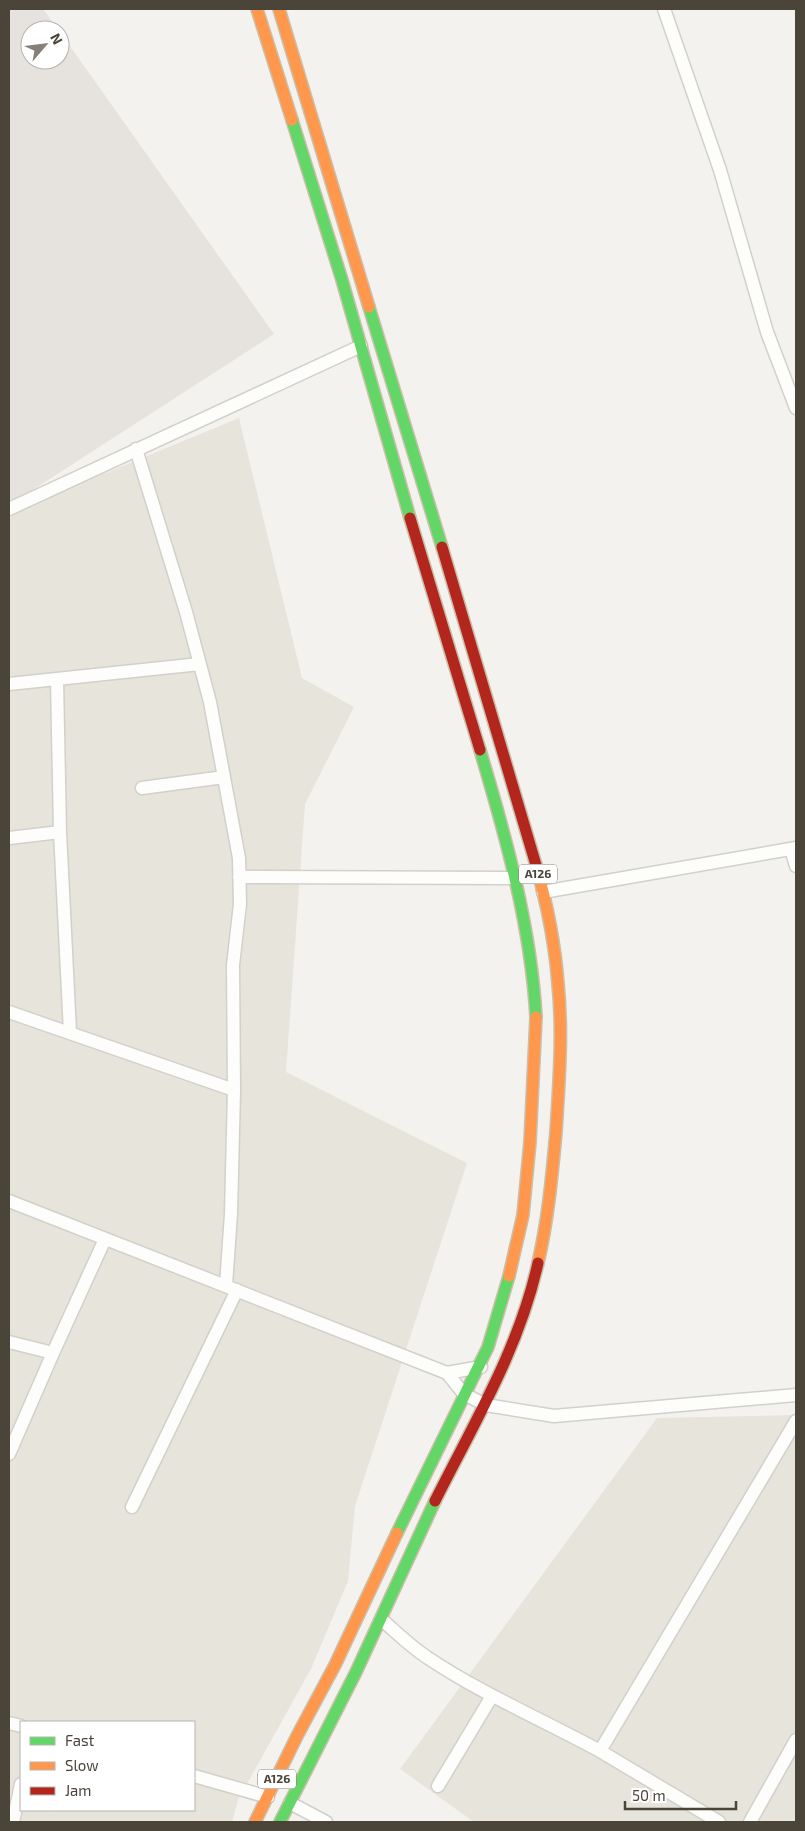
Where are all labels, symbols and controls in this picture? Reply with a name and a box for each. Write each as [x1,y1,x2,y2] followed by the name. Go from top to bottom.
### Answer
[20,20,70,70] north arrow
[47,30,67,47] text: N
[519,864,557,884] road number: A126
[20,1721,195,1811] legend
[65,1731,95,1749] text: Fast
[65,1756,99,1774] text: Slow
[258,1770,296,1788] road number: A126
[625,1778,736,1810] scale bar
[65,1781,91,1799] text: Jam
[632,1786,666,1804] text: 50 m

